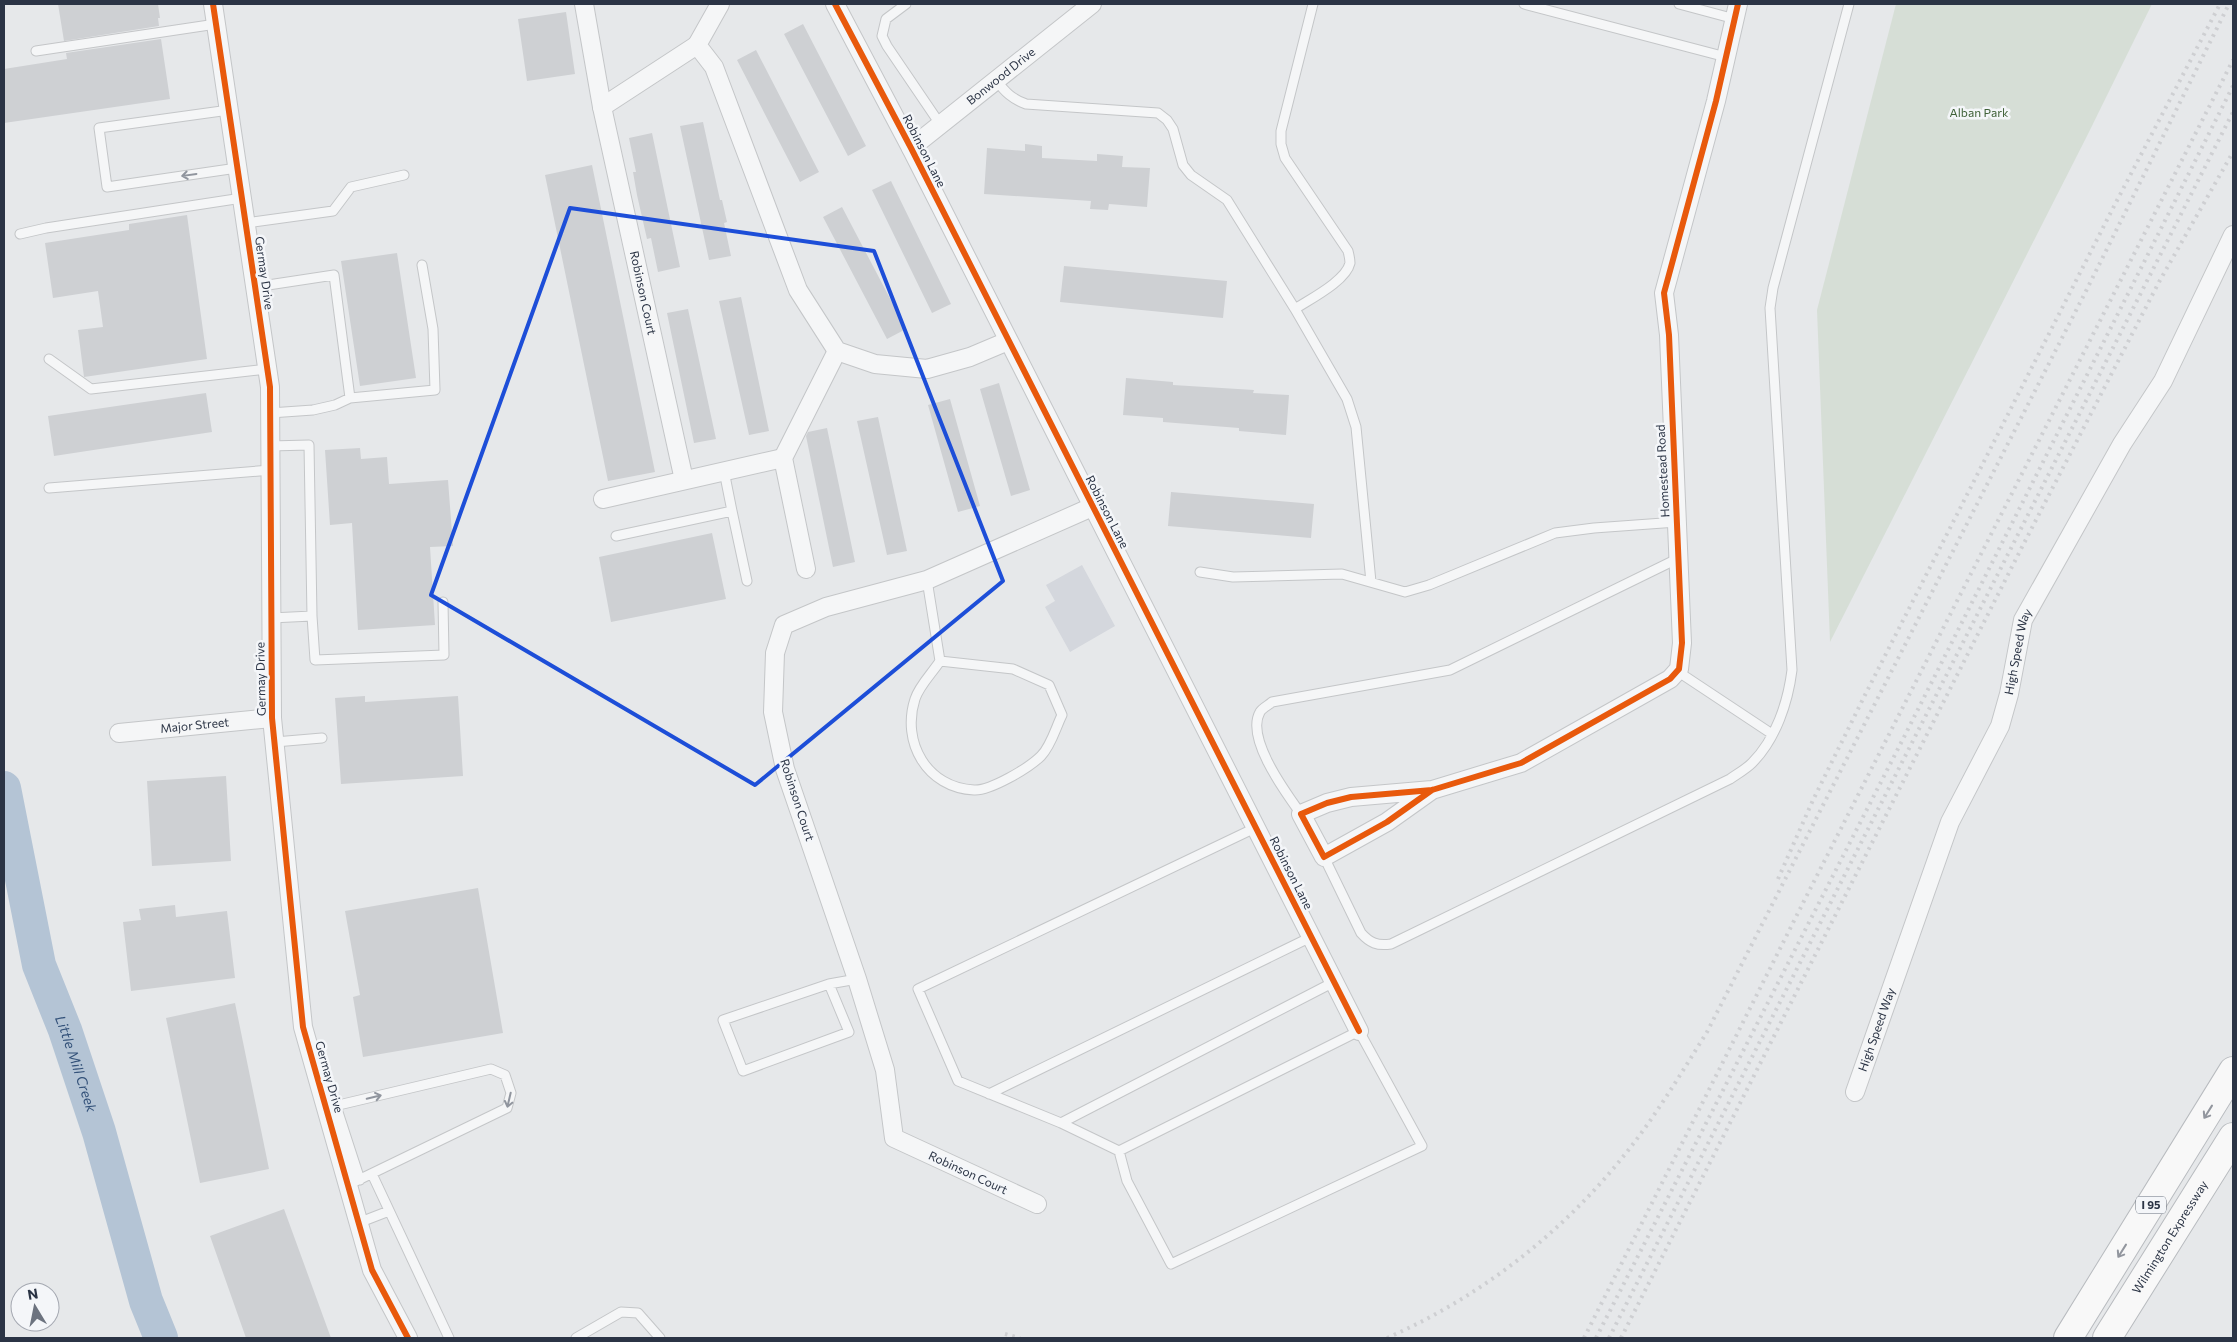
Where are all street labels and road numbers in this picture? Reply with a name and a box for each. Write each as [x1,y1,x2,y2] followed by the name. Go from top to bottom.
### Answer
[963,44,1037,107] street label: Bonwood Drive
[900,112,949,189] street label: Robinson Lane
[253,235,277,310] street label: Germay Drive
[628,249,660,336] street label: Robinson Court
[1653,424,1671,518] street label: Homestead Road
[1083,473,1132,550] street label: Robinson Lane
[2001,606,2034,696] street label: High Speed Way
[252,642,268,716] street label: Germay Drive
[160,714,230,735] street label: Major Street
[778,757,818,843] street label: Robinson Court
[1267,834,1316,911] street label: Robinson Lane
[1855,986,1897,1073] street label: High Speed Way
[313,1039,347,1114] street label: Germay Drive
[927,1148,1010,1197] street label: Robinson Court
[2129,1177,2210,1296] street label: Wilmington Expressway
[2136,1196,2166,1214] road number: I 95

